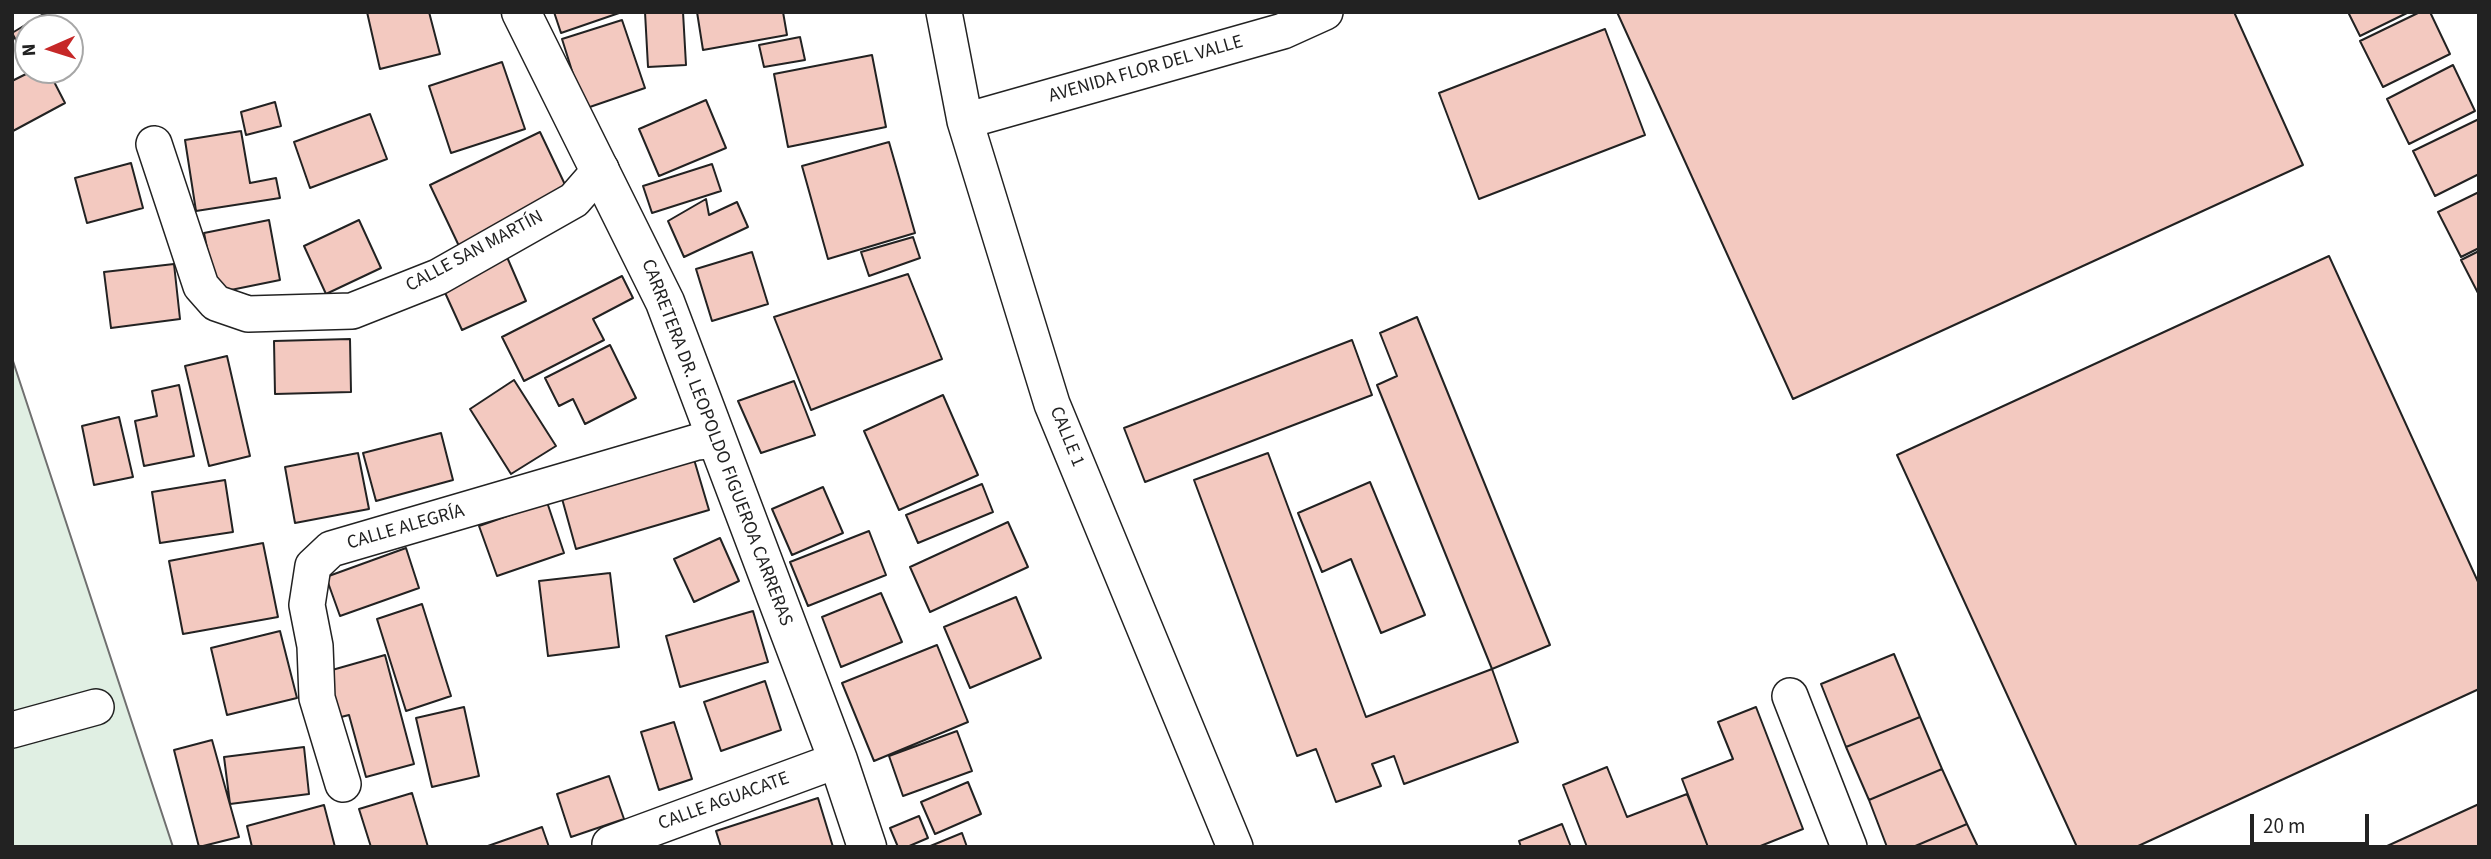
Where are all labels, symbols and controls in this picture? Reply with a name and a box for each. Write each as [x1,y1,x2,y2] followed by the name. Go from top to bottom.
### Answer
[14,14,84,84] north arrow
[1046,31,1246,109] street label: AVENIDA FLOR DEL VALLE
[16,43,43,57] text: N
[402,206,548,298] street label: CALLE SAN MARTÍN
[635,256,797,630] street label: CARRETERA DR. LEOPOLDO FIGUEROA CARRERAS
[1044,404,1088,470] street label: CALLE 1
[345,500,467,556] street label: CALLE ALEGRÍA
[655,768,793,836] street label: CALLE AGUACATE
[2253,800,2372,844] scale bar
[2263,811,2305,841] text: 20 m

